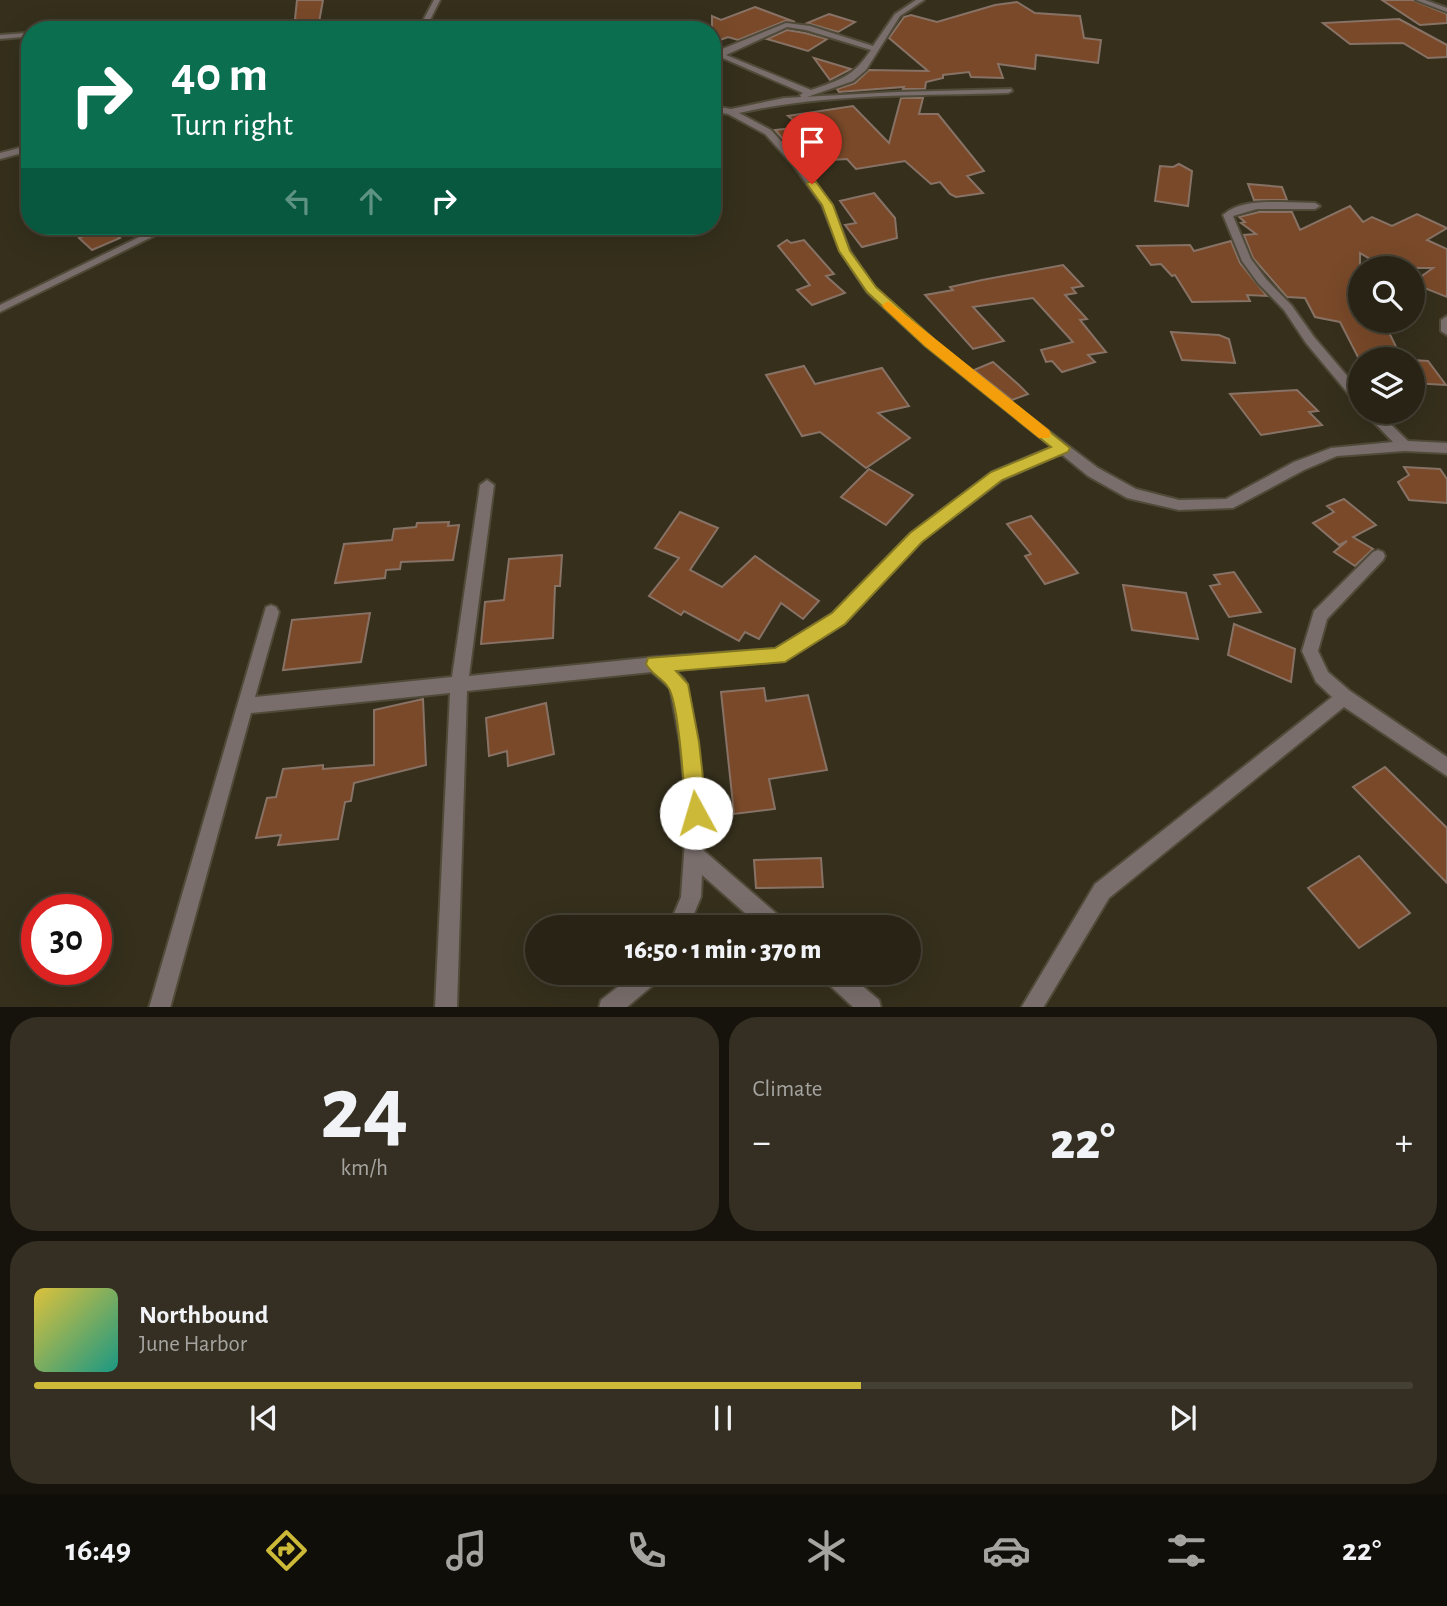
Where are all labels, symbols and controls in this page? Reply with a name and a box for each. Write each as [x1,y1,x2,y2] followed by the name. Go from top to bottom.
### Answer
[56,49,147,140] icon: right
[171,51,268,100] text: 40 m
[171,109,293,141] text: Turn right
[782,112,842,184] pin
[793,123,831,161] icon: arrive
[279,182,317,220] icon: left
[352,182,390,220] icon: ahead
[425,182,463,220] icon: right
[1348,256,1425,424] map controls
[1348,256,1425,333] button: search
[1348,347,1425,424] button: layers
[659,776,733,850] position arrow
[21,894,112,985] speed limit sign: 30
[625,937,821,963] text: 16:50 · 1 min · 370 m
[320,1064,409,1155] text: 24
[753,1078,822,1101] text: Climate
[1050,1116,1115,1168] text: 22°
[753,1124,771,1162] text: −
[1395,1124,1413,1162] text: +
[341,1157,388,1180] text: km/h
[139,1302,268,1328] text: Northbound
[139,1333,247,1356] text: June Harbor
[245,1399,283,1437] icon: previous
[704,1399,742,1437] icon: pause
[1164,1399,1202,1437] icon: next
[262,1526,311,1575] icon: directions
[442,1526,491,1575] icon: music
[622,1526,671,1575] icon: phone
[802,1526,851,1575] icon: climate
[982,1526,1031,1575] icon: car
[1162,1526,1211,1575] icon: filters
[65,1534,131,1566] text: 16:49
[1342,1534,1381,1566] text: 22°

